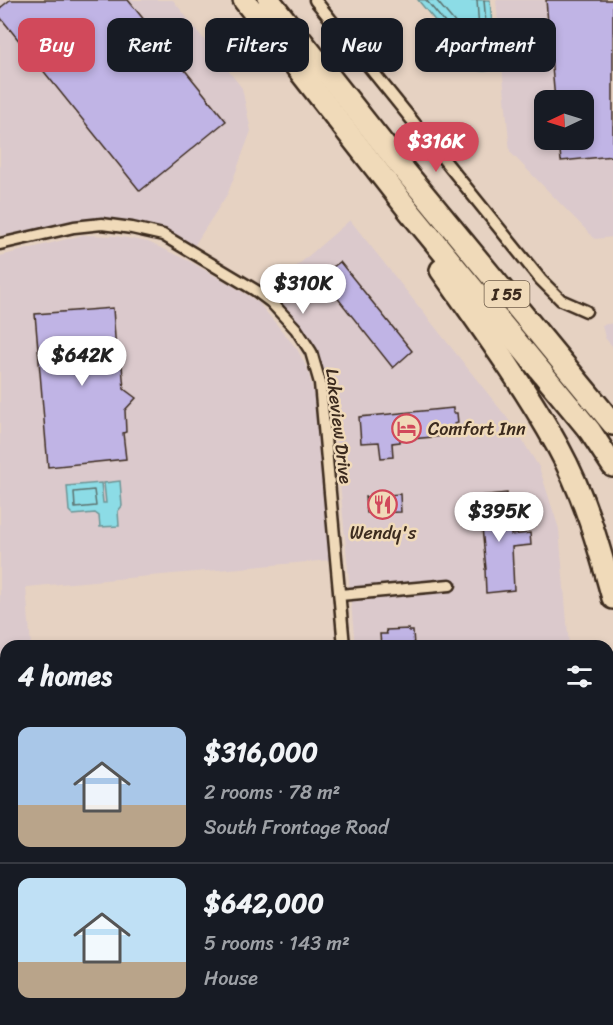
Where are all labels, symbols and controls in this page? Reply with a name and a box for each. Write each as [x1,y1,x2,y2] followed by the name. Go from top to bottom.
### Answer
[18,18,95,72] chip: Buy
[107,18,193,72] chip: Rent
[205,18,309,72] chip: Filters
[321,18,403,72] chip: New
[415,18,556,72] chip: Apartment
[534,90,594,150] north arrow
[534,90,594,150] map controls
[394,122,478,173] pin: $316K
[408,124,464,159] text: $316K
[261,264,345,315] pin: $310K
[274,266,332,301] text: $310K
[484,281,530,307] road number: I 55
[40,336,124,387] pin: $642K
[51,338,113,373] text: $642K
[316,366,362,486] street label: Lakeview Drive
[391,413,423,445] hotel icon: Comfort Inn
[428,413,526,445] place label: Comfort Inn
[367,488,399,520] restaurant icon: Wendy's
[457,492,541,543] pin: $395K
[468,494,530,529] text: $395K
[350,517,417,549] place label: Wendy's
[18,653,112,699] text: 4 homes
[563,660,596,693] icon: filters
[204,729,318,775] text: $316,000
[66,751,138,823] icon: home
[204,775,340,810] text: 2 rooms · 78 m²
[204,810,389,845] text: South Frontage Road
[204,880,324,926] text: $642,000
[66,902,138,974] icon: home
[204,926,350,961] text: 5 rooms · 143 m²
[204,961,258,996] text: House

